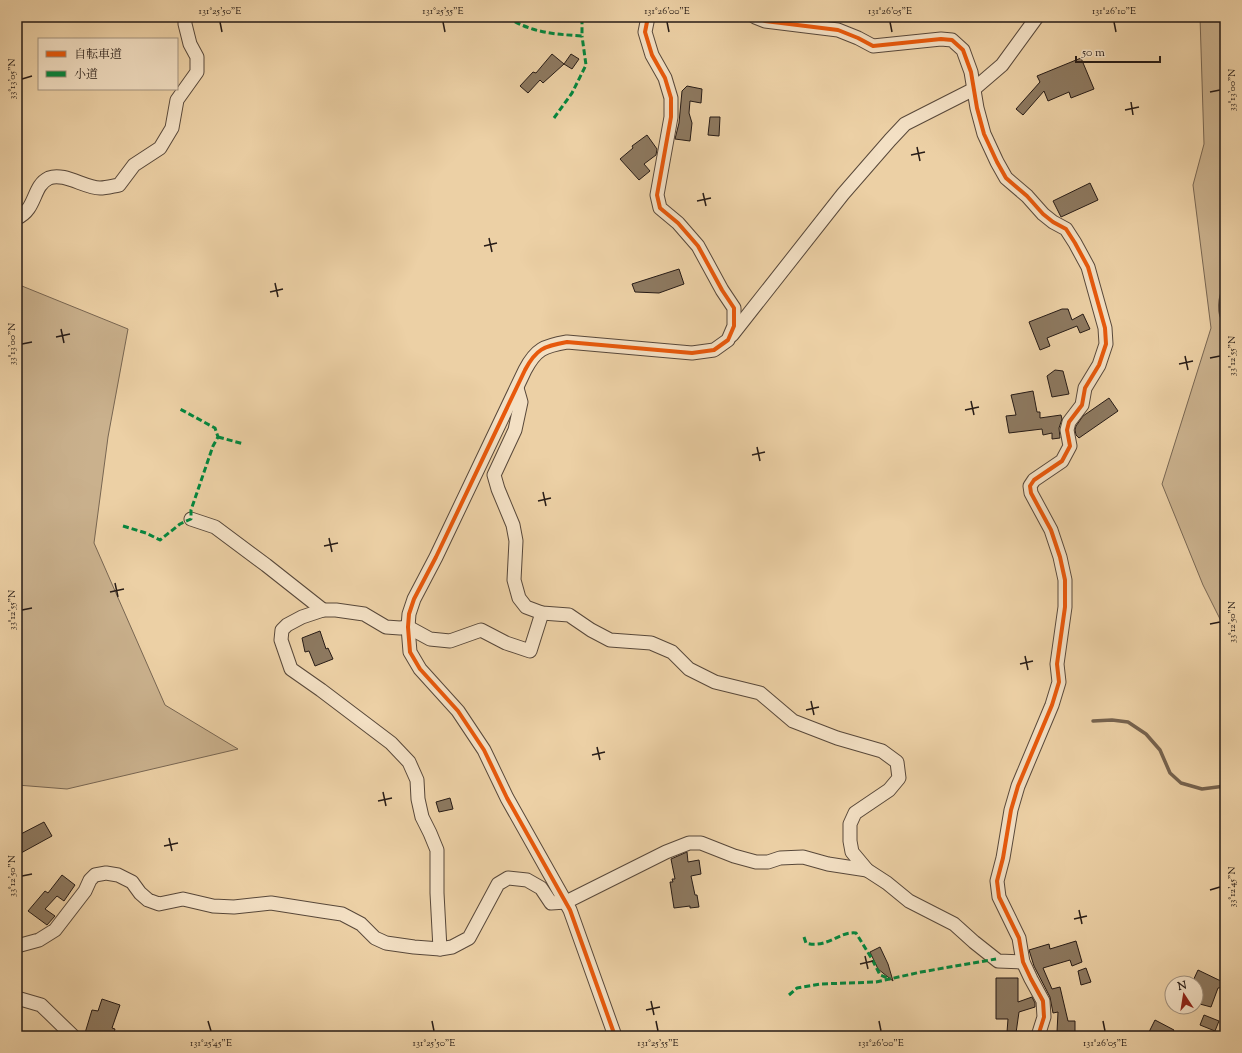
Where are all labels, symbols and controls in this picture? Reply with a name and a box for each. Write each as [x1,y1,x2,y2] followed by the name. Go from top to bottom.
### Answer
[199,4,241,19] text: 131°25'50"E
[422,4,464,19] text: 131°25'55"E
[644,4,690,19] text: 131°26'00"E
[868,4,912,19] text: 131°26'05"E
[1092,4,1136,19] text: 131°26'10"E
[38,38,178,90] legend
[1076,38,1160,64] scale bar
[1081,44,1105,62] text: 50 m
[74,46,122,64] text: 自転車道
[5,59,20,99] text: 33°13'05"N
[74,66,98,84] text: 小道
[1225,69,1240,111] text: 33°13'00"N
[5,323,20,365] text: 33°13'00"N
[1225,336,1240,376] text: 33°12'55"N
[5,590,20,630] text: 33°12'55"N
[1225,601,1240,643] text: 33°12'50"N
[5,855,20,897] text: 33°12'50"N
[1225,867,1240,907] text: 33°12'45"N
[1164,975,1204,1015] north arrow
[1175,977,1188,995] text: N
[190,1036,232,1051] text: 131°25'45"E
[413,1036,455,1051] text: 131°25'50"E
[637,1036,679,1051] text: 131°25'55"E
[858,1036,904,1051] text: 131°26'00"E
[1083,1036,1127,1051] text: 131°26'05"E

